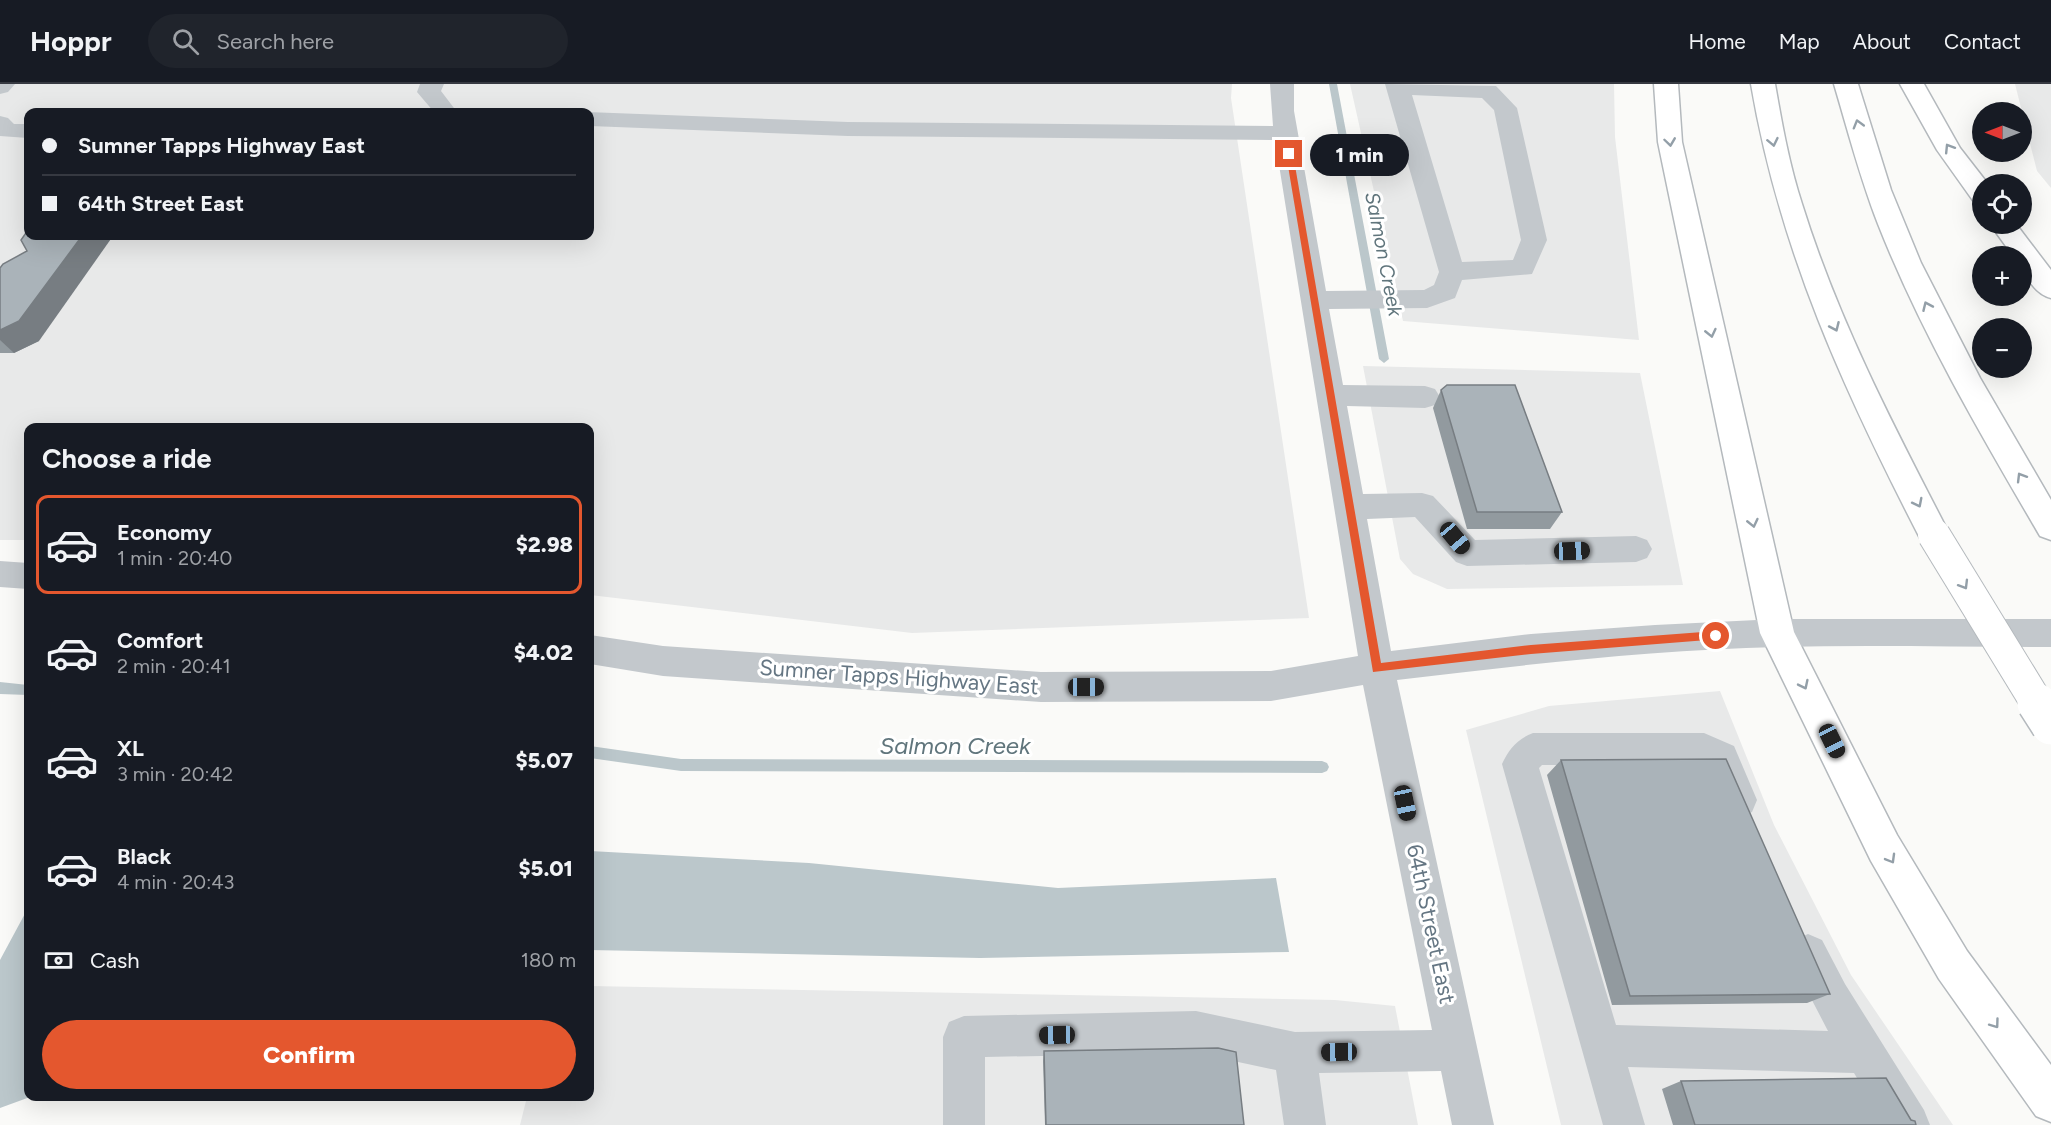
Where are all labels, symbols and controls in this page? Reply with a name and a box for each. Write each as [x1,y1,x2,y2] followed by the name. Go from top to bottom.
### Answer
[148,14,568,68] search box
[30,24,112,58] text: Hoppr
[169,25,202,58] icon: search
[217,28,334,55] text: Search here
[1689,29,1746,54] text: Home
[1779,29,1820,54] text: Map
[1853,29,1911,54] text: About
[1944,29,2021,54] text: Contact
[1972,102,2032,162] north arrow
[1972,102,2032,378] map controls
[1853,119,1865,130] one-way arrow
[78,132,365,159] text: Sumner Tapps Highway East
[1310,133,1409,175] callout: 1 min
[1766,136,1779,146] one-way arrow
[1664,138,1676,147] one-way arrow
[1275,140,1302,167] route end
[1336,143,1383,167] text: 1 min
[1945,144,1956,155] one-way arrow
[1972,174,2032,234] button: locate
[78,190,244,217] text: 64th Street East
[1360,190,1408,319] water label: Salmon Creek
[1972,246,2032,306] button: +
[1923,302,1935,313] one-way arrow
[1972,318,2032,378] button: −
[1827,320,1839,331] one-way arrow
[1704,328,1717,338] one-way arrow
[42,442,211,475] text: Choose a ride
[2016,473,2028,483] one-way arrow
[1910,497,1922,508] one-way arrow
[45,518,99,572] icon: car
[1437,518,1473,558] car
[1746,518,1759,528] one-way arrow
[117,519,212,546] text: Economy
[516,531,573,558] text: $2.98
[1554,541,1590,561] car
[117,546,232,570] text: 1 min · 20:40
[1956,579,1968,589] one-way arrow
[1702,622,1729,649] route start
[45,626,99,680] icon: car
[117,627,203,654] text: Comfort
[514,639,573,666] text: $4.02
[117,654,231,678] text: 2 min · 20:41
[758,654,1040,700] street label: Sumner Tapps Highway East
[1068,678,1104,696] car
[1796,679,1808,690] one-way arrow
[1816,721,1848,761] car
[879,731,1032,760] water label: Salmon Creek
[45,734,99,788] icon: car
[117,735,144,762] text: XL
[515,747,573,774] text: $5.07
[117,762,233,786] text: 3 min · 20:42
[1392,784,1418,822] car
[45,842,99,896] icon: car
[1401,842,1461,1006] street label: 64th Street East
[117,843,171,870] text: Black
[1884,853,1895,863] one-way arrow
[518,855,573,882] text: $5.01
[117,870,235,894] text: 4 min · 20:43
[42,944,75,977] icon: cash
[90,947,140,974] text: Cash
[521,948,576,972] text: 180 m
[1988,1017,1999,1028] one-way arrow
[42,1020,576,1089] button: Confirm
[1039,1026,1075,1044] car
[1321,1043,1357,1061] car

